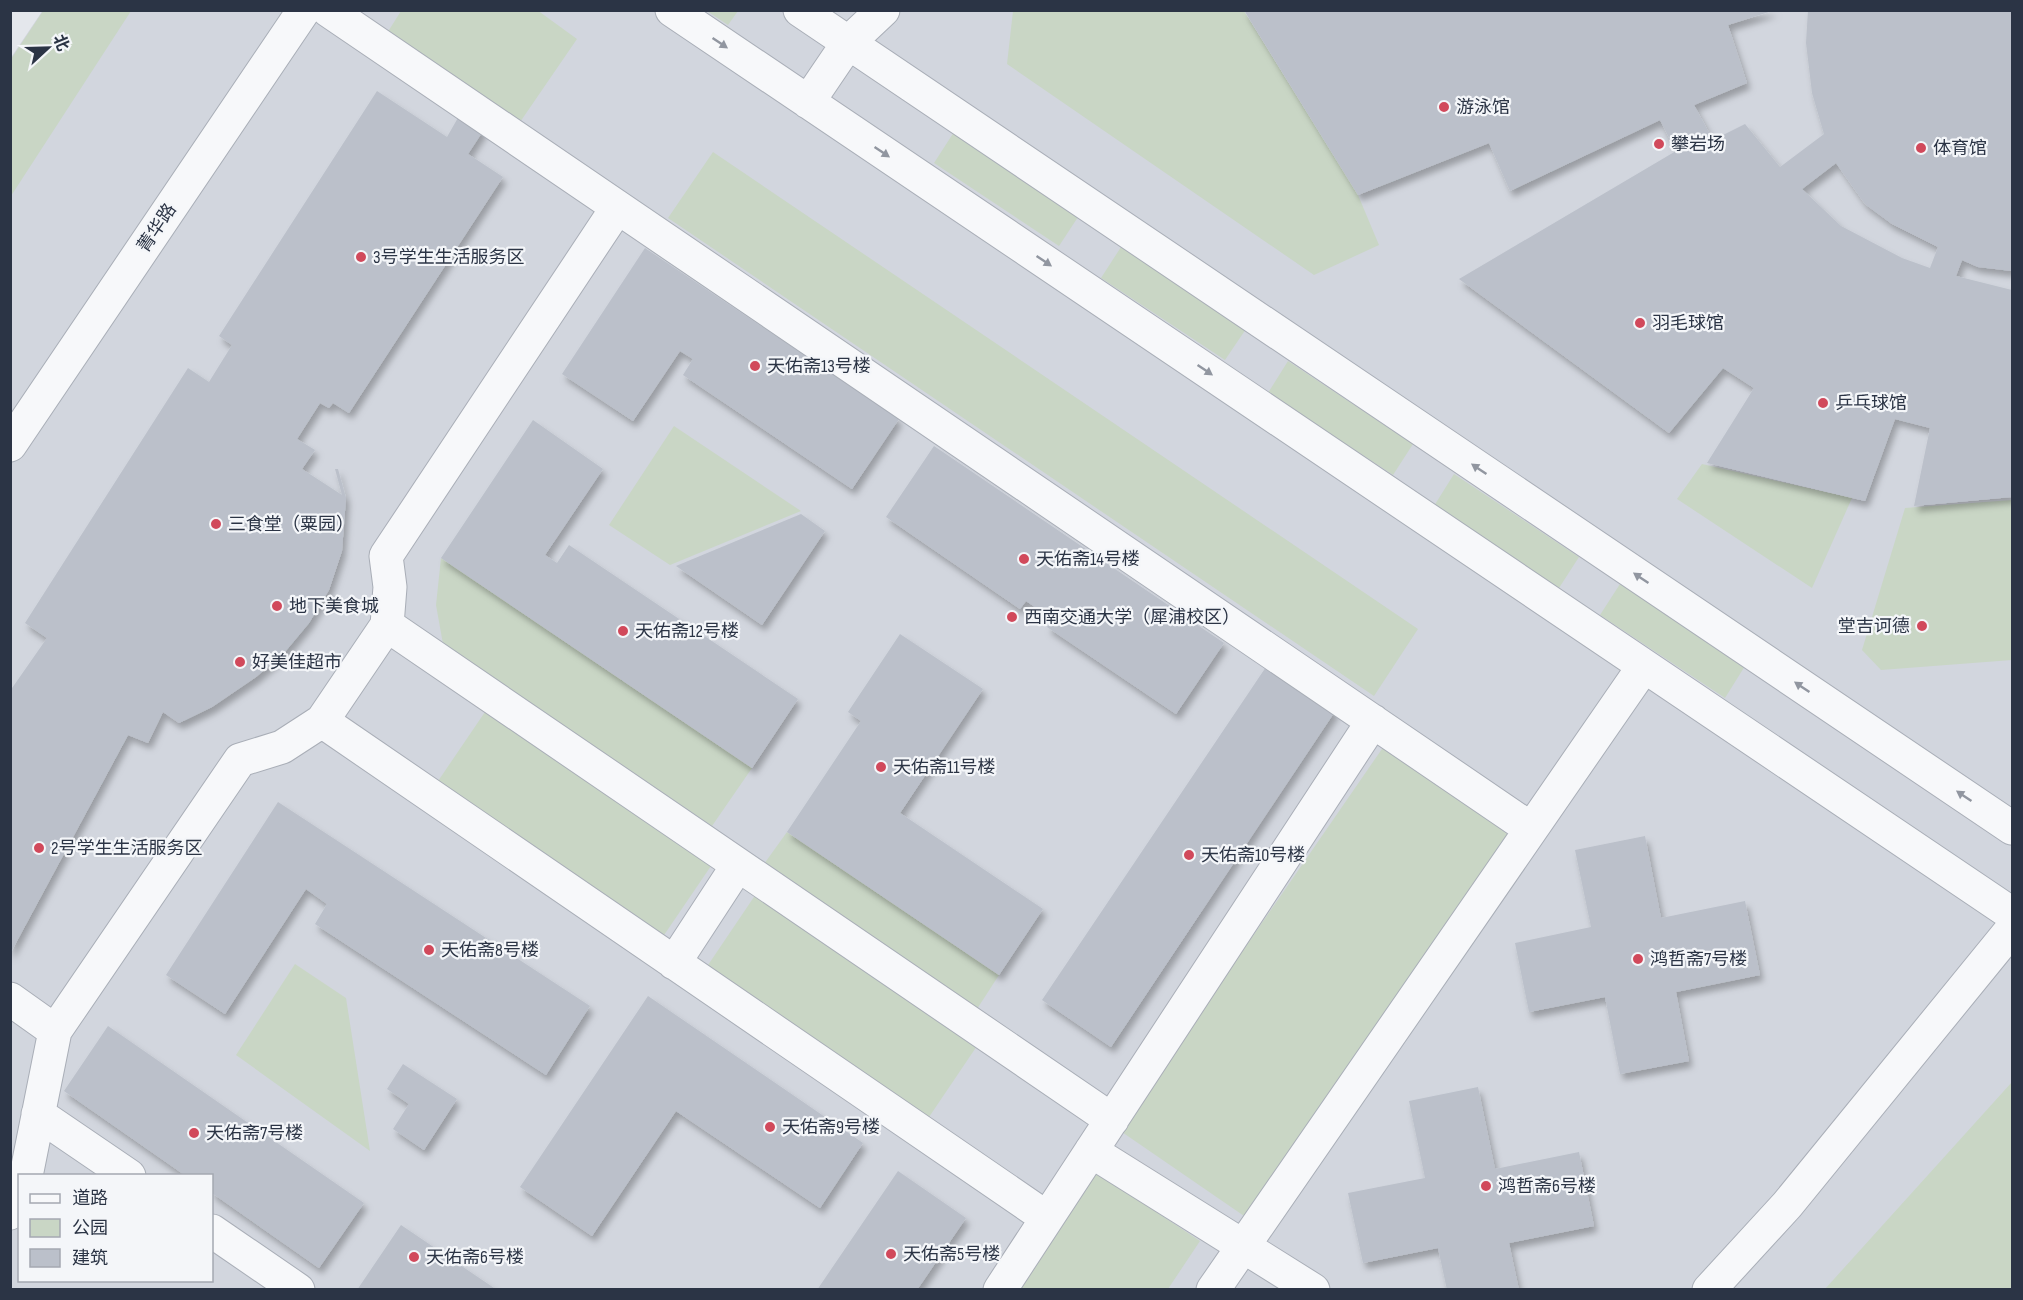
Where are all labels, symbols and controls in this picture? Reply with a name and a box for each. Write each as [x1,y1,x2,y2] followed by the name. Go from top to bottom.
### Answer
[18,18,78,78] north arrow
[49,32,72,54] text: 北
[712,37,728,48] one-way arrow
[1456,97,1510,118] place label: 游泳馆
[1437,100,1451,114] marker: 游泳馆
[1671,134,1725,155] place label: 攀岩场
[1652,137,1666,151] marker: 攀岩场
[1933,138,1987,159] place label: 体育馆
[1914,141,1928,155] marker: 体育馆
[874,146,890,157] one-way arrow
[133,200,181,256] street label: 菁华路
[373,247,525,268] place label: 3号学生生活服务区
[354,250,368,264] marker: 3号学生生活服务区
[1035,255,1051,267] one-way arrow
[1652,313,1724,334] place label: 羽毛球馆
[1633,316,1647,330] marker: 羽毛球馆
[767,356,871,377] place label: 天佑斋13号楼
[748,359,762,373] marker: 天佑斋13号楼
[1197,364,1213,376] one-way arrow
[1835,393,1907,414] place label: 乒乓球馆
[1816,396,1830,410] marker: 乒乓球馆
[1471,464,1487,475] one-way arrow
[228,514,354,535] place label: 三食堂（粟园）
[209,517,223,531] marker: 三食堂（粟园）
[1036,549,1140,570] place label: 天佑斋14号楼
[1017,552,1031,566] marker: 天佑斋14号楼
[1633,572,1649,584] one-way arrow
[289,596,379,617] place label: 地下美食城
[270,599,284,613] marker: 地下美食城
[1024,607,1240,628] place label: 西南交通大学（犀浦校区）
[1005,610,1019,624] marker: 西南交通大学（犀浦校区）
[1838,616,1910,637] place label: 堂吉诃德
[1915,619,1929,633] marker: 堂吉诃德
[635,621,739,642] place label: 天佑斋12号楼
[616,624,630,638] marker: 天佑斋12号楼
[252,652,342,673] place label: 好美佳超市
[233,655,247,669] marker: 好美佳超市
[1794,681,1811,692] one-way arrow
[893,757,996,778] place label: 天佑斋11号楼
[874,760,888,774] marker: 天佑斋11号楼
[1956,791,1972,802] one-way arrow
[51,838,202,859] place label: 2号学生生活服务区
[32,841,46,855] marker: 2号学生生活服务区
[1201,845,1305,866] place label: 天佑斋10号楼
[1182,848,1196,862] marker: 天佑斋10号楼
[441,940,539,961] place label: 天佑斋8号楼
[422,943,436,957] marker: 天佑斋8号楼
[1650,949,1747,970] place label: 鸿哲斋7号楼
[1631,952,1645,966] marker: 鸿哲斋7号楼
[782,1117,880,1138] place label: 天佑斋9号楼
[763,1120,777,1134] marker: 天佑斋9号楼
[206,1123,303,1144] place label: 天佑斋7号楼
[187,1126,201,1140] marker: 天佑斋7号楼
[18,1174,213,1282] legend
[1498,1176,1596,1197] place label: 鸿哲斋6号楼
[1479,1179,1493,1193] marker: 鸿哲斋6号楼
[72,1188,108,1209] text: 道路
[72,1218,108,1239] text: 公园
[903,1244,1000,1265] place label: 天佑斋5号楼
[426,1247,524,1268] place label: 天佑斋6号楼
[884,1247,898,1261] marker: 天佑斋5号楼
[72,1248,108,1269] text: 建筑
[407,1250,421,1264] marker: 天佑斋6号楼

